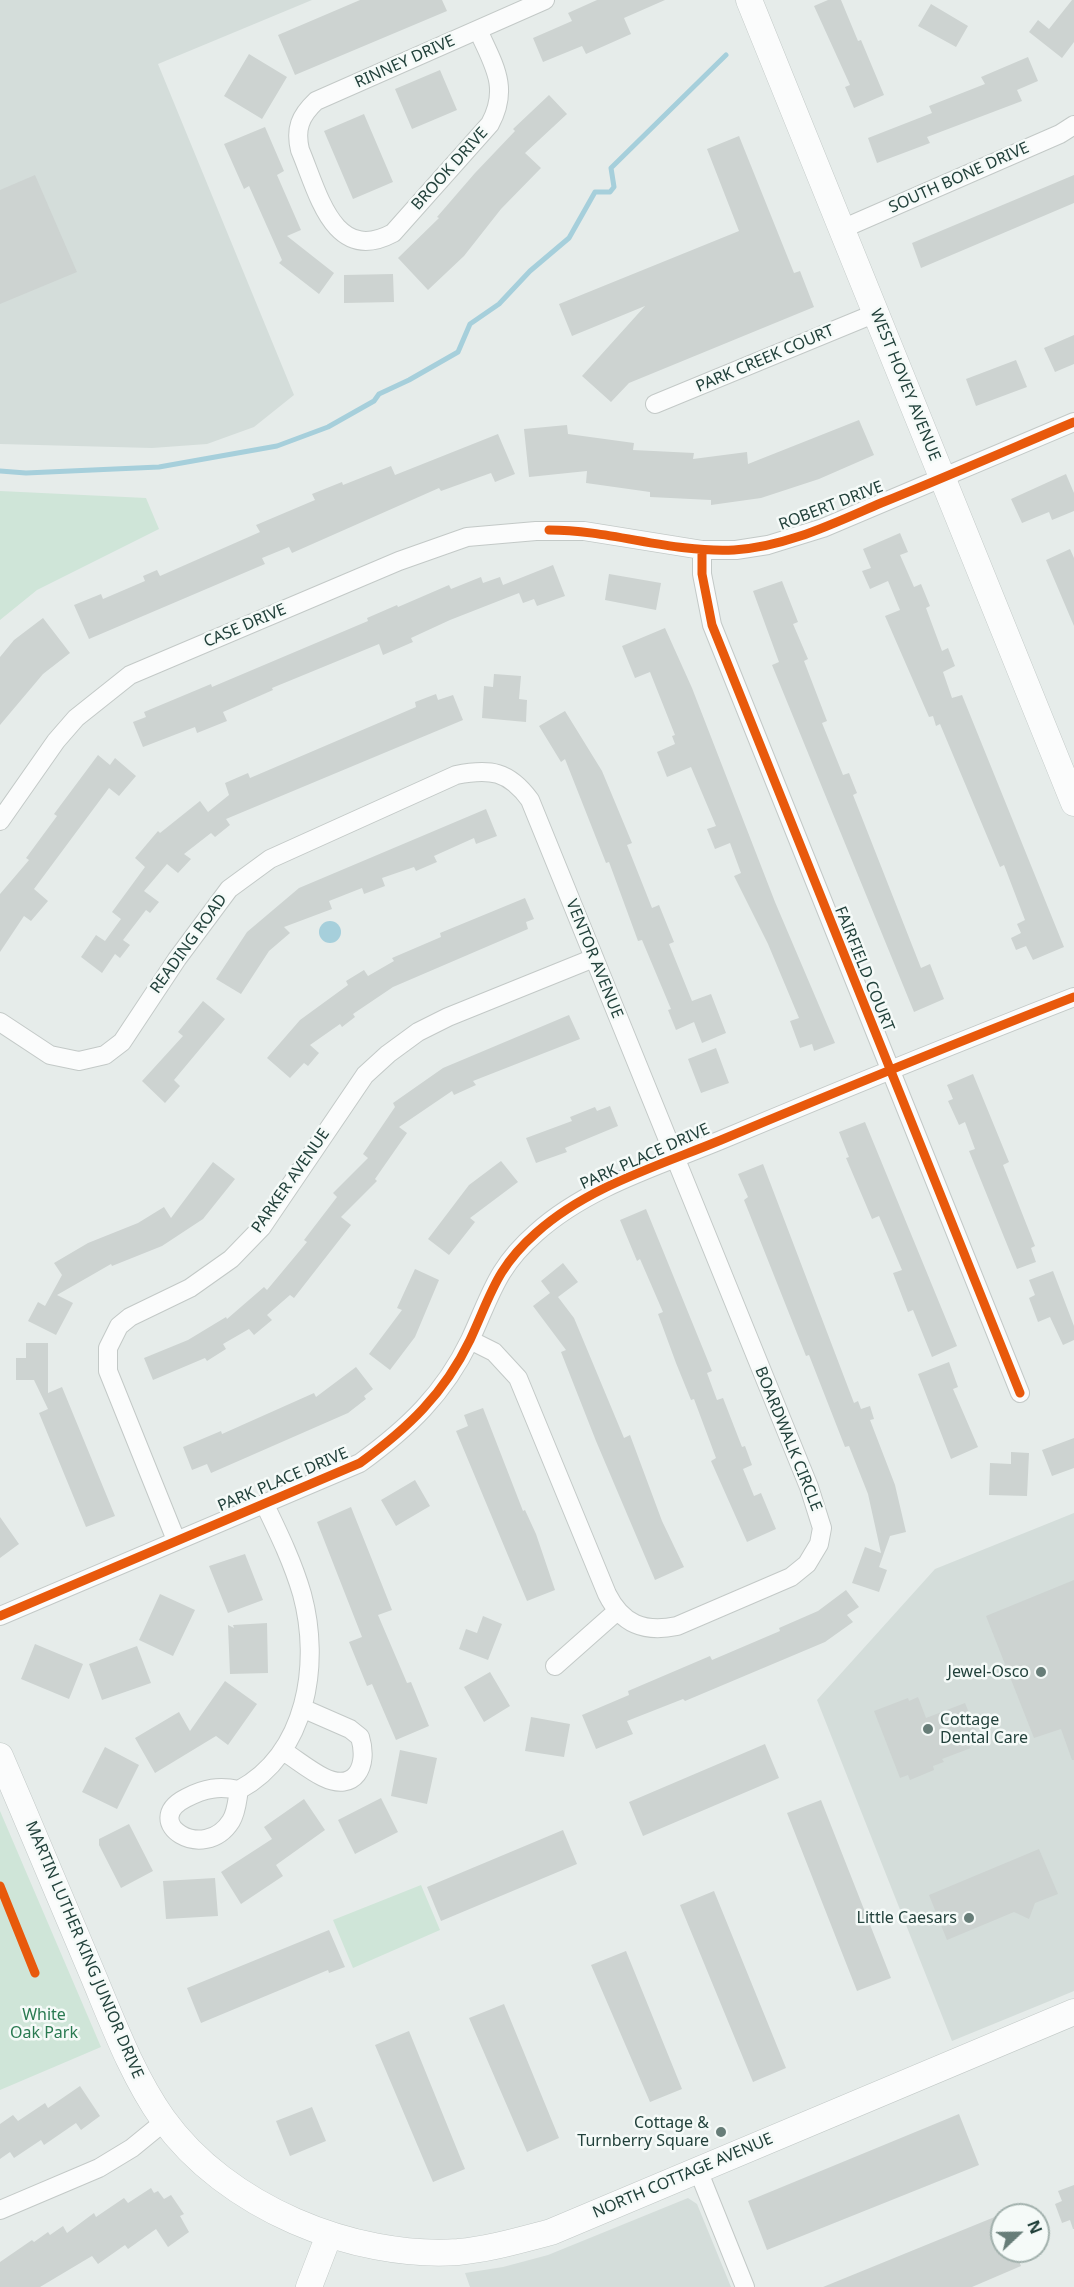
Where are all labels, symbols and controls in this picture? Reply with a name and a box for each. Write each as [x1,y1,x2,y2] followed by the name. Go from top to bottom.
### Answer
[352,31,458,93] street label: RINNEY DRIVE
[408,124,492,214] street label: BROOK DRIVE
[886,138,1032,218] street label: SOUTH BONE DRIVE
[866,306,944,464] street label: WEST HOVEY AVENUE
[693,321,837,397] street label: PARK CREEK COURT
[776,477,886,535] street label: ROBERT DRIVE
[201,600,289,652] street label: CASE DRIVE
[147,891,231,997] street label: READING ROAD
[561,897,627,1021] street label: VENTOR AVENUE
[830,904,898,1034] street label: FAIRFIELD COURT
[577,1120,713,1194] street label: PARK PLACE DRIVE
[248,1125,334,1237] street label: PARKER AVENUE
[750,1364,826,1514] street label: BOARDWALK CIRCLE
[215,1444,351,1516] street label: PARK PLACE DRIVE
[948,1662,1029,1682] place label: Jewel-Osco
[1034,1665,1048,1679] marker: Jewel-Osco
[940,1710,1028,1748] place label: Cottage Dental Care
[921,1722,935,1736] marker: Cottage Dental Care
[21,1818,147,2082] street label: MARTIN LUTHER KING JUNIOR DRIVE
[857,1908,957,1928] place label: Little Caesars
[962,1911,976,1925] marker: Little Caesars
[10,2005,78,2043] park label: White Oak Park
[577,2113,709,2151] place label: Cottage & Turnberry Square
[714,2125,728,2139] marker: Cottage & Turnberry Square
[590,2129,776,2223] street label: NORTH COTTAGE AVENUE
[990,2203,1050,2263] north arrow
[1022,2217,1047,2237] text: N

